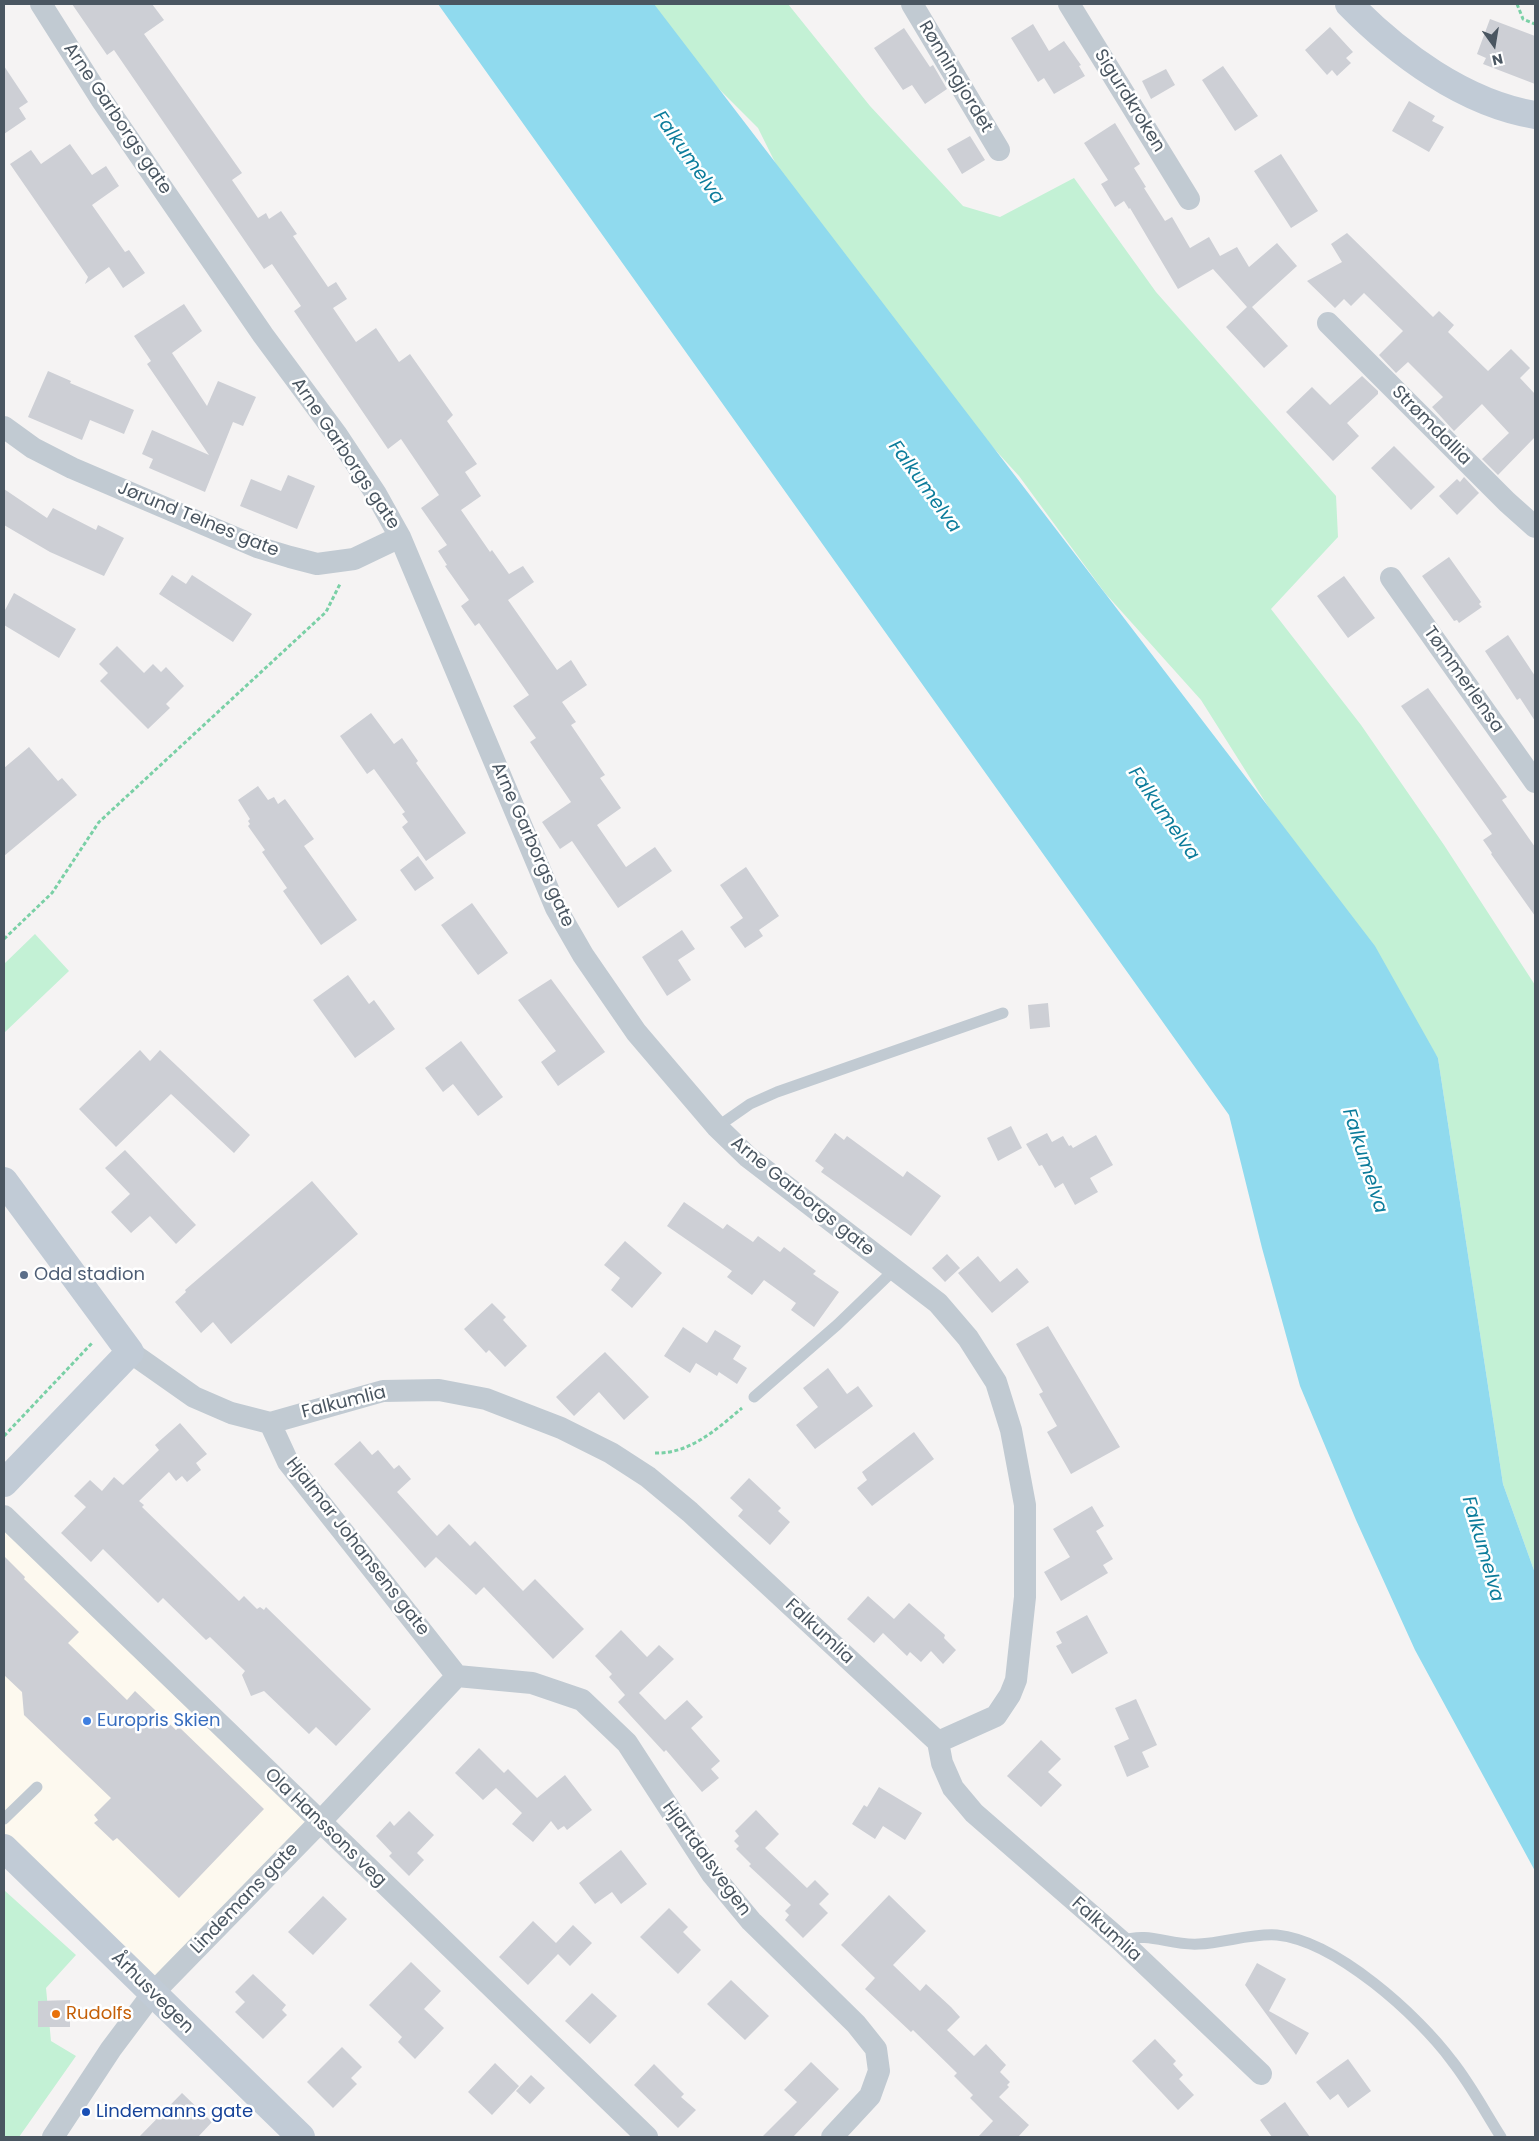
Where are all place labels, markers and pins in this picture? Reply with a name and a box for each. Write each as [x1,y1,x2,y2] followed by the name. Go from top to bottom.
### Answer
[34,1264,145,1286] place label: Odd stadion
[18,1269,30,1281] marker: Odd stadion
[97,1710,220,1732] place label: Europris Skien
[81,1715,93,1727] marker: Europris Skien
[66,2003,132,2025] place label: Rudolfs
[50,2008,62,2020] marker: Rudolfs
[96,2101,253,2123] place label: Lindemanns gate
[80,2106,92,2118] marker: Lindemanns gate

